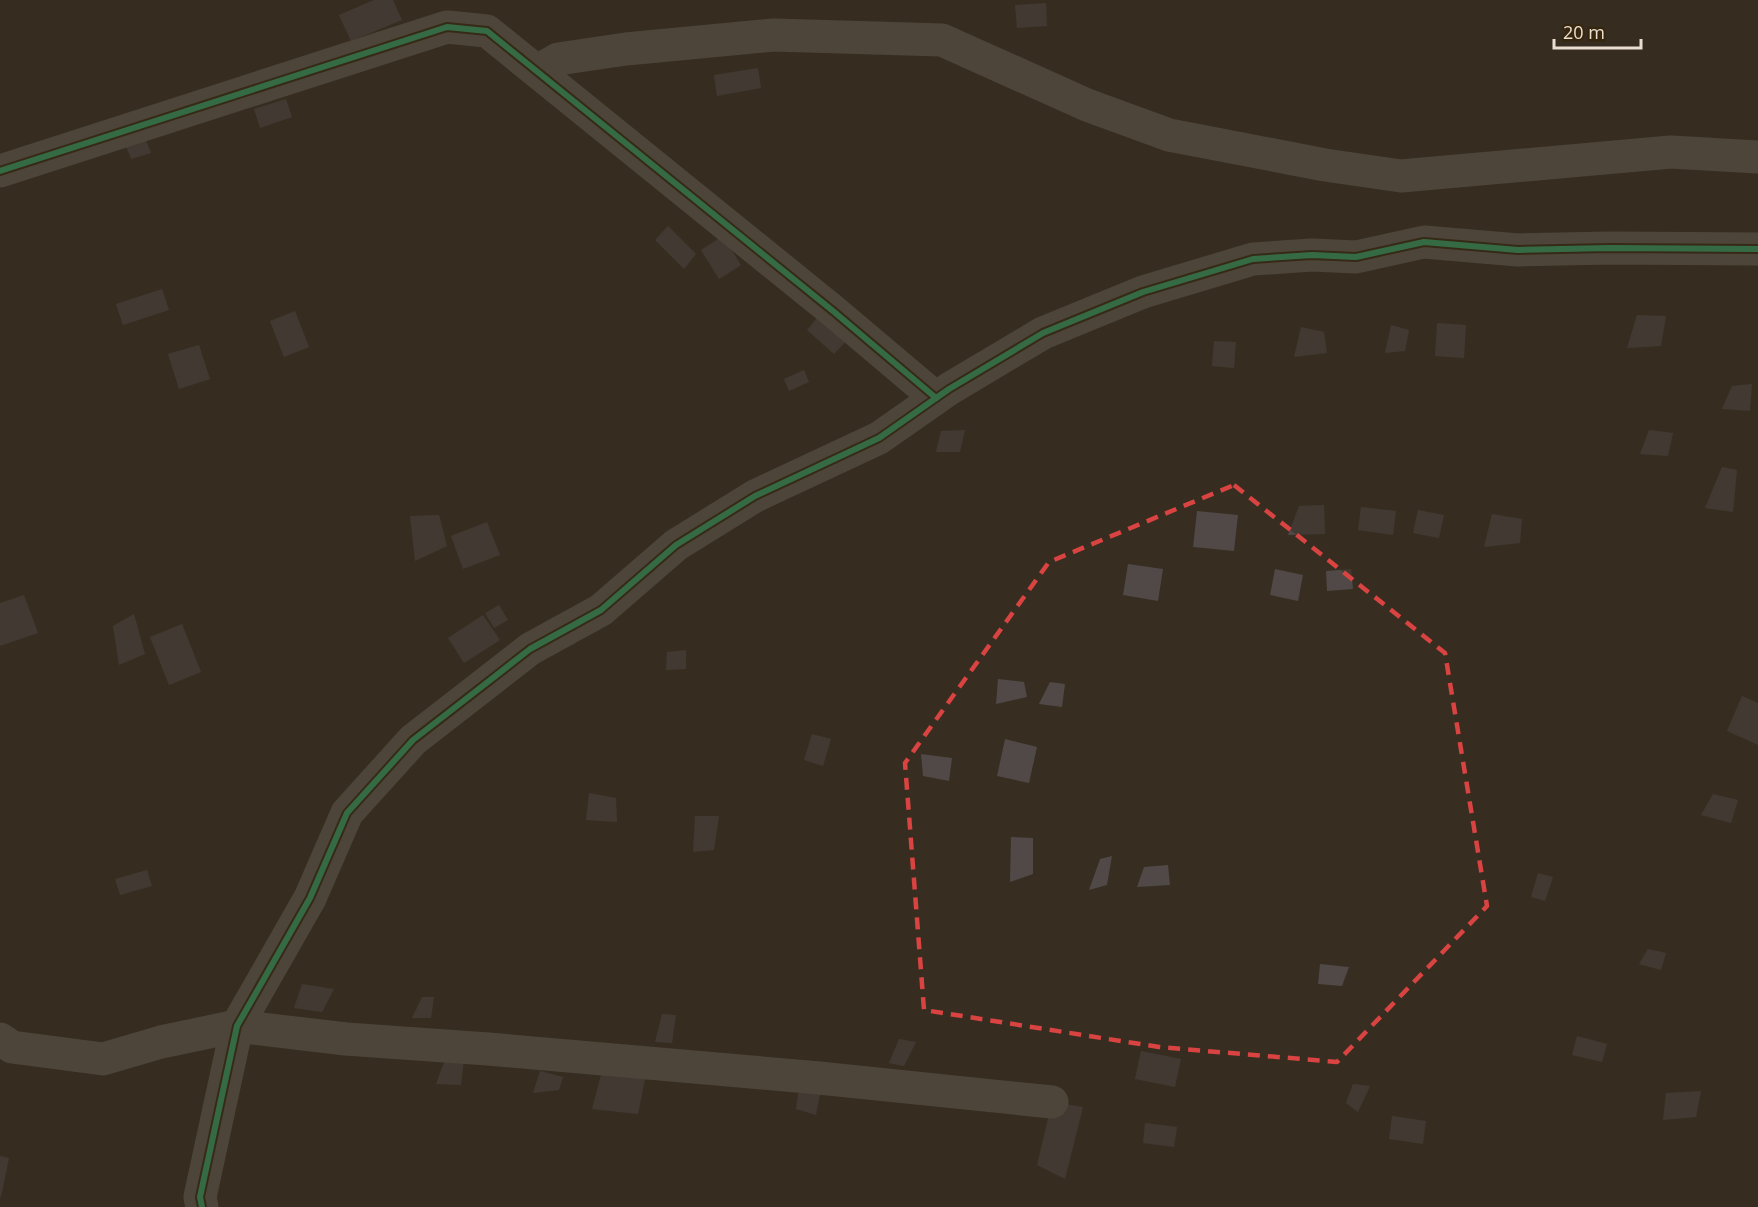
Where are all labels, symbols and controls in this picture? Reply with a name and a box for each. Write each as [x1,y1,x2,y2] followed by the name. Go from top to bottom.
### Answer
[1554,12,1641,50] scale bar
[1563,20,1605,44] text: 20 m

